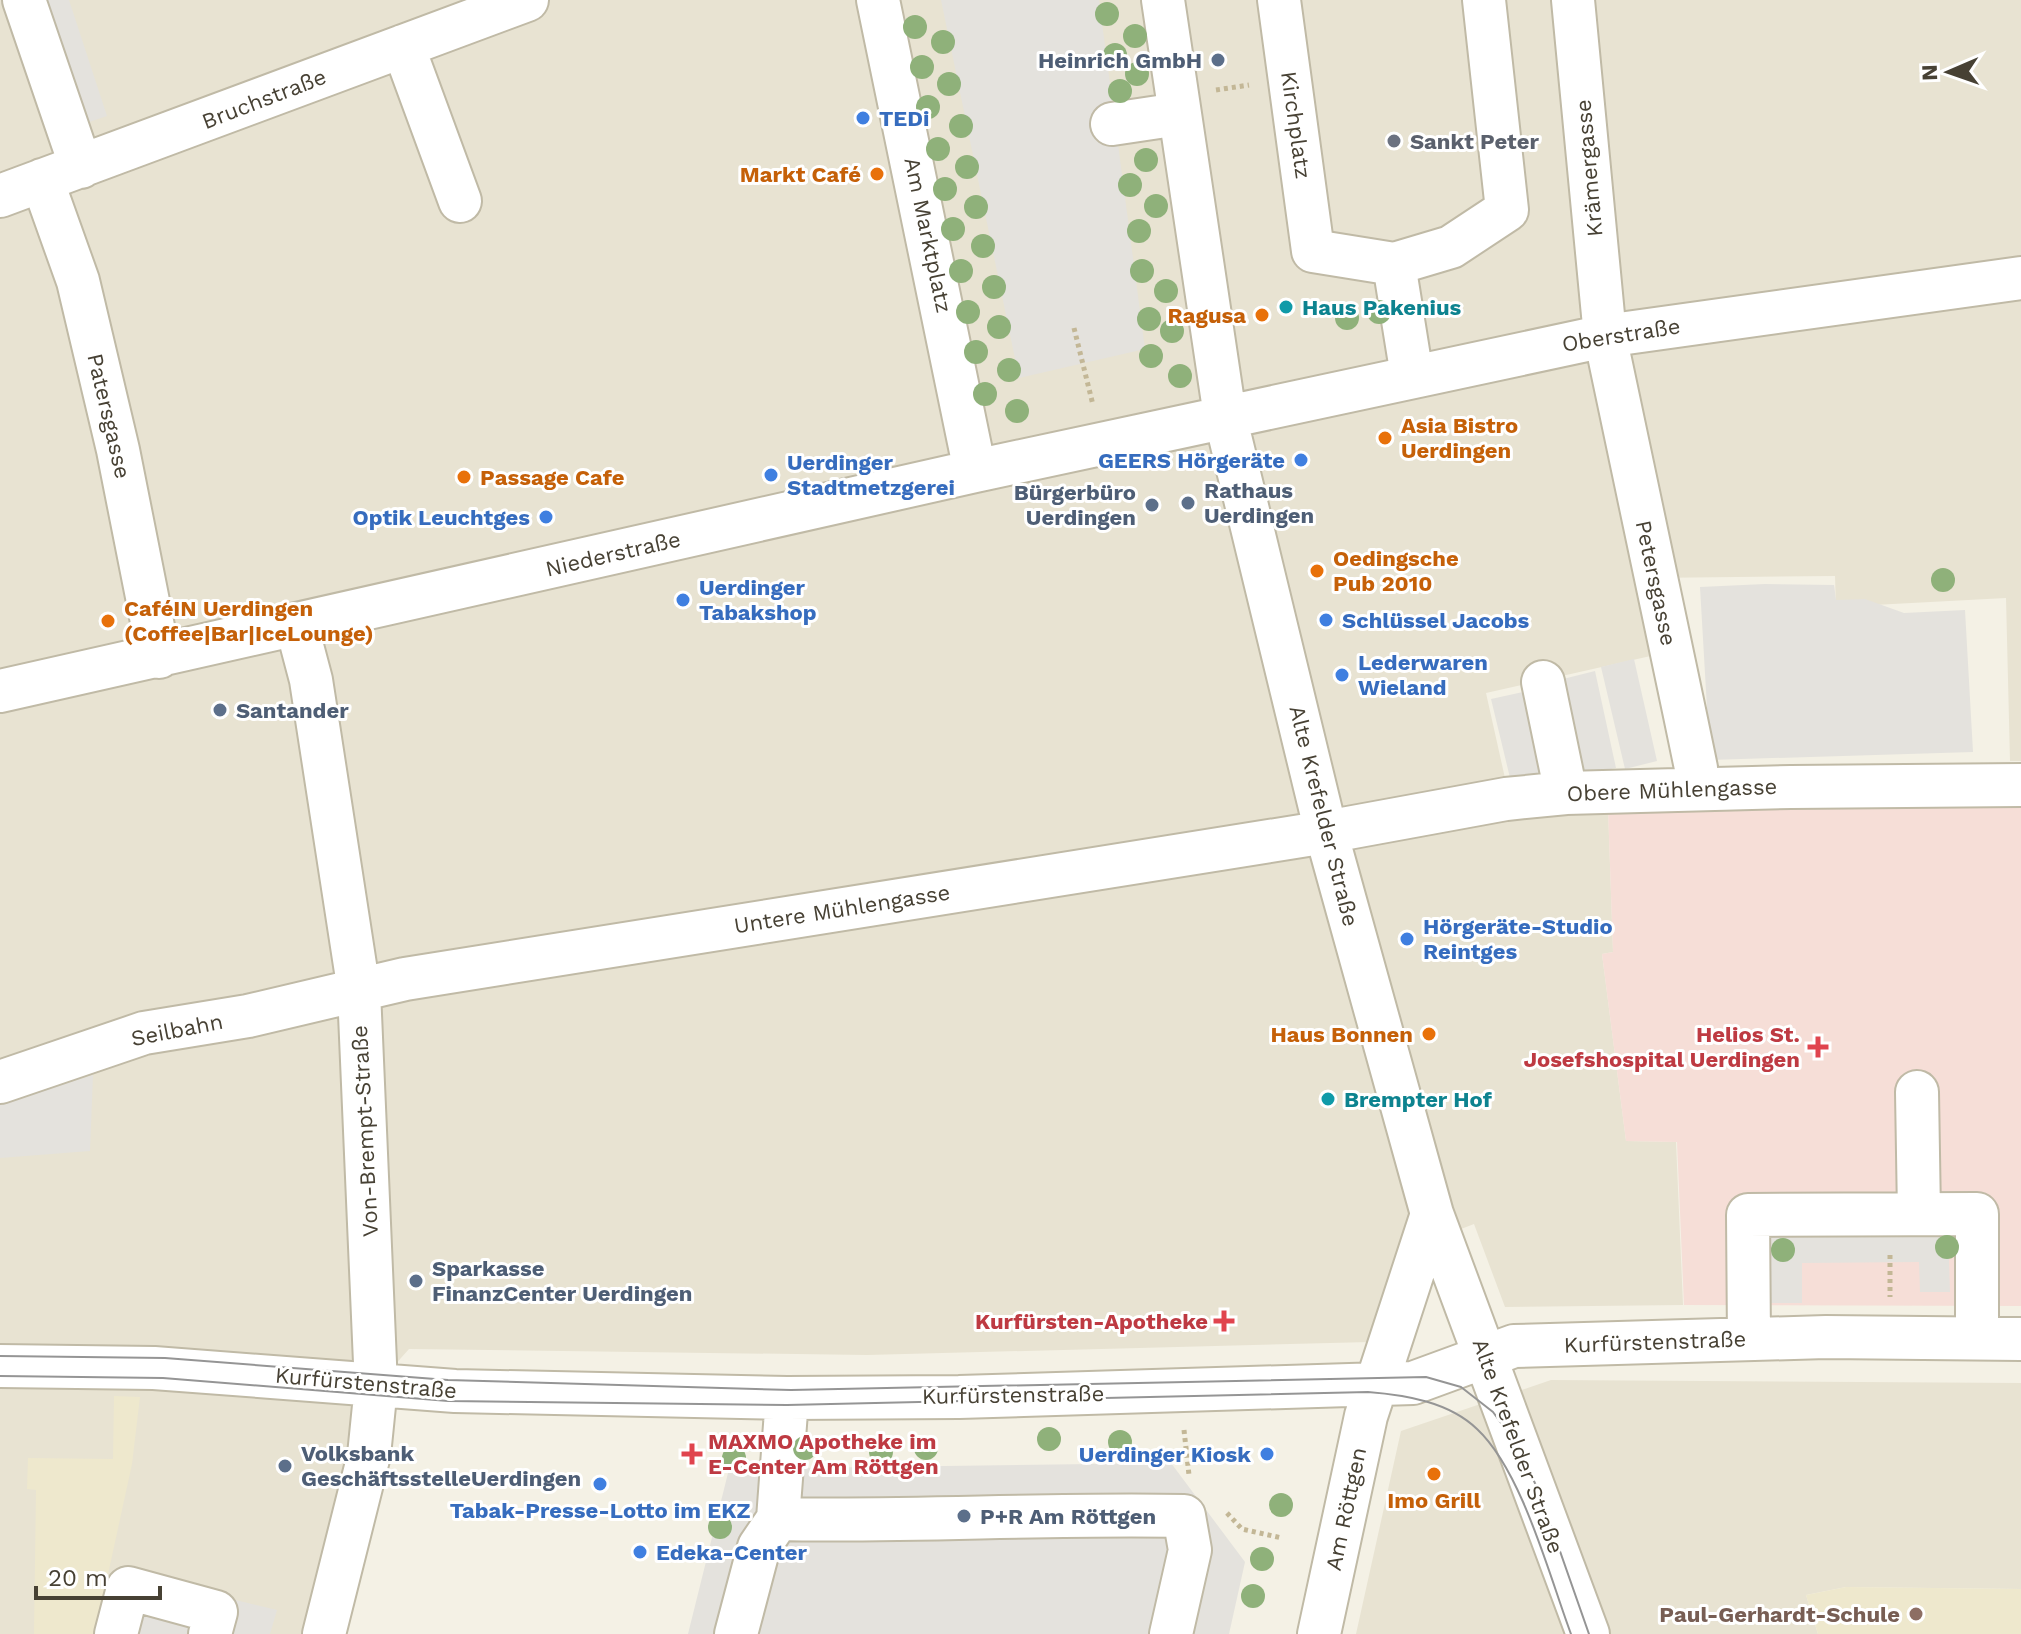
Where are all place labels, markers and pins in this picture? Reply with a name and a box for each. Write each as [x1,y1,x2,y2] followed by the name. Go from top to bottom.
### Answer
[1038,48,1202,73] place label: Heinrich GmbH
[1209,51,1227,69] marker: Heinrich GmbH
[879,106,929,131] place label: TEDi
[854,109,872,127] marker: TEDi
[1410,129,1539,154] place label: Sankt Peter
[1385,132,1403,150] marker: Sankt Peter
[740,162,861,187] place label: Markt Café
[868,165,886,183] marker: Markt Café
[1302,295,1462,320] place label: Haus Pakenius
[1277,298,1295,316] marker: Haus Pakenius
[1168,303,1246,328] place label: Ragusa
[1253,306,1271,324] marker: Ragusa
[1401,413,1518,463] place label: Asia Bistro Uerdingen
[1376,429,1394,447] marker: Asia Bistro Uerdingen
[1098,448,1285,473] place label: GEERS Hörgeräte
[787,450,955,500] place label: Uerdinger Stadtmetzgerei
[1292,451,1310,469] marker: GEERS Hörgeräte
[480,465,625,490] place label: Passage Cafe
[762,466,780,484] marker: Uerdinger Stadtmetzgerei
[455,468,473,486] marker: Passage Cafe
[1204,478,1314,528] place label: Rathaus Uerdingen
[1014,480,1136,530] place label: Bürgerbüro Uerdingen
[1179,494,1197,512] marker: Rathaus Uerdingen
[1143,496,1161,514] marker: Bürgerbüro Uerdingen
[353,505,530,530] place label: Optik Leuchtges
[537,508,555,526] marker: Optik Leuchtges
[1333,546,1459,596] place label: Oedingsche Pub 2010
[1308,562,1326,580] marker: Oedingsche Pub 2010
[699,575,817,625] place label: Uerdinger Tabakshop
[674,591,692,609] marker: Uerdinger Tabakshop
[124,596,374,646] place label: CaféIN Uerdingen (Coffee|Bar|IceLounge)
[1342,608,1530,633] place label: Schlüssel Jacobs
[1317,611,1335,629] marker: Schlüssel Jacobs
[99,612,117,630] marker: CaféIN Uerdingen (Coffee|Bar|IceLounge)
[1358,650,1488,700] place label: Lederwaren Wieland
[1333,666,1351,684] marker: Lederwaren Wieland
[236,698,349,723] place label: Santander
[211,701,229,719] marker: Santander
[1423,914,1613,964] place label: Hörgeräte-Studio Reintges
[1398,930,1416,948] marker: Hörgeräte-Studio Reintges
[1270,1022,1413,1047] place label: Haus Bonnen
[1523,1022,1800,1072] place label: Helios St. Josefshospital Uerdingen
[1420,1025,1438,1043] marker: Haus Bonnen
[1807,1036,1829,1058] marker: Helios St. Josefshospital Uerdingen
[1344,1087,1493,1112] place label: Brempter Hof
[1319,1090,1337,1108] marker: Brempter Hof
[432,1256,692,1306] place label: Sparkasse FinanzCenter Uerdingen
[407,1272,425,1290] marker: Sparkasse FinanzCenter Uerdingen
[975,1309,1208,1334] place label: Kurfürsten-Apotheke
[1215,1312,1233,1330] marker: Kurfürsten-Apotheke
[708,1429,939,1479] place label: MAXMO Apotheke im E-Center Am Röttgen
[301,1441,581,1491] place label: Volksbank GeschäftsstelleUerdingen
[1079,1442,1251,1467] place label: Uerdinger Kiosk
[683,1445,701,1463] marker: MAXMO Apotheke im E-Center Am Röttgen
[1258,1445,1276,1463] marker: Uerdinger Kiosk
[276,1457,294,1475] marker: Volksbank GeschäftsstelleUerdingen
[1425,1465,1443,1483] marker: Imo Grill
[591,1475,609,1493] marker: Tabak-Presse-Lotto im EKZ
[1387,1488,1481,1513] place label: Imo Grill
[450,1498,750,1523] place label: Tabak-Presse-Lotto im EKZ
[980,1504,1156,1529] place label: P+R Am Röttgen
[955,1507,973,1525] marker: P+R Am Röttgen
[656,1540,808,1565] place label: Edeka-Center
[631,1543,649,1561] marker: Edeka-Center
[1659,1602,1900,1627] place label: Paul-Gerhardt-Schule
[1907,1605,1925,1623] marker: Paul-Gerhardt-Schule

